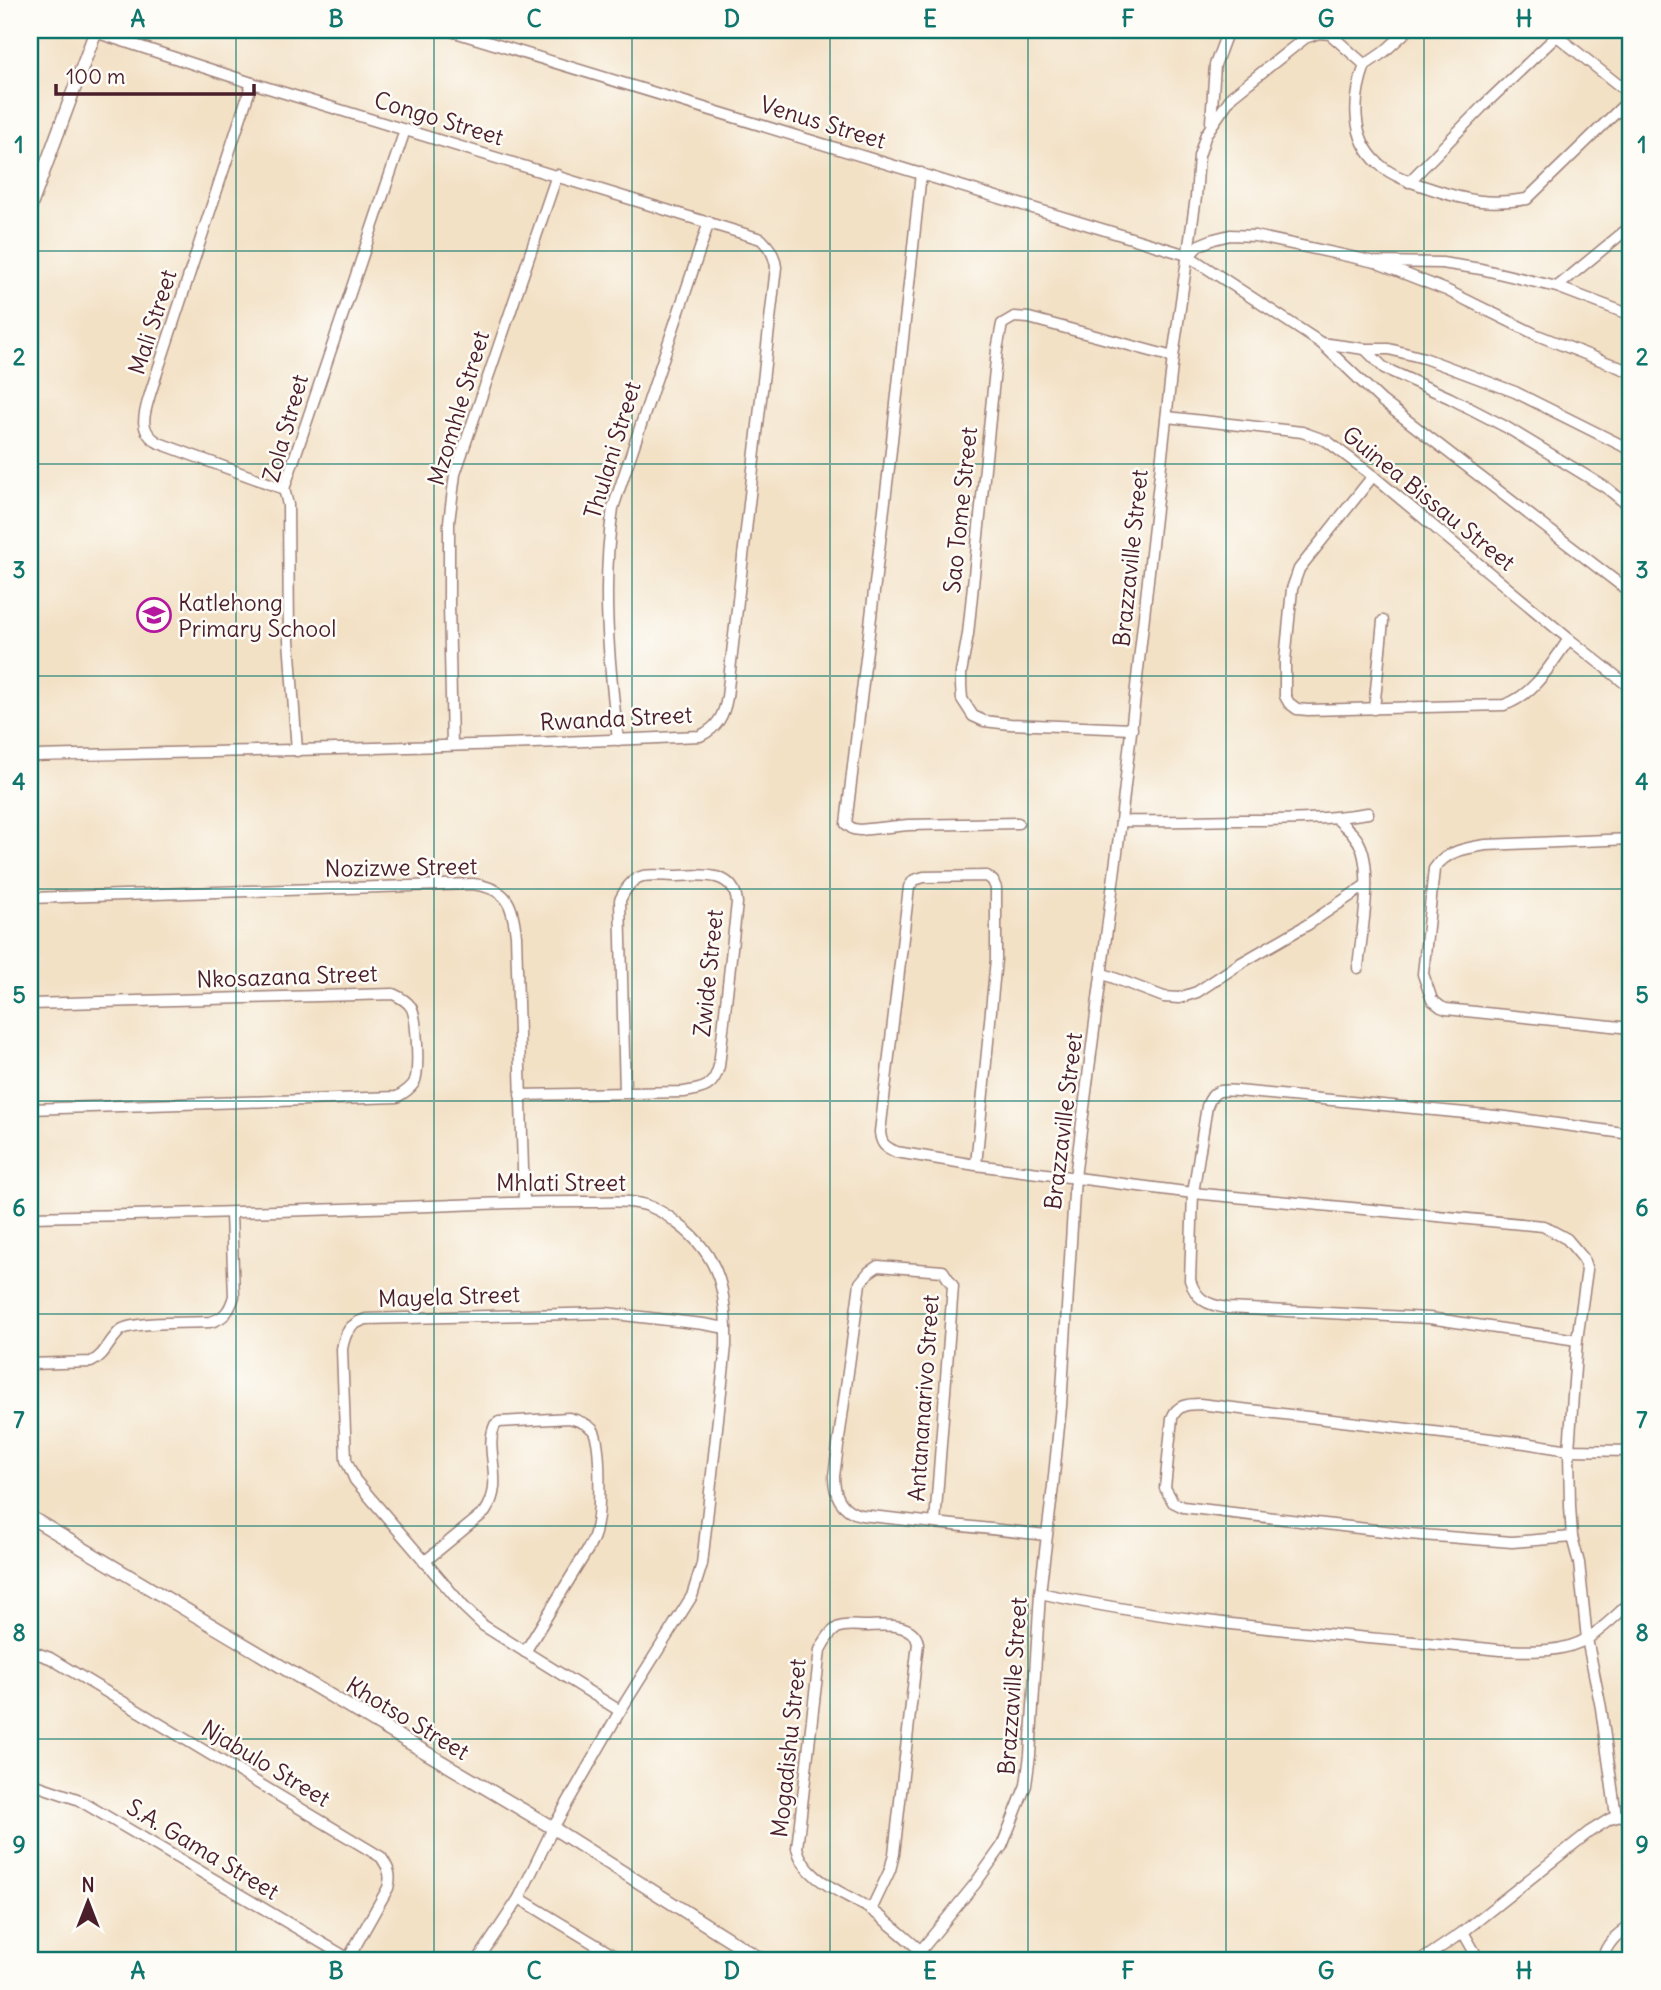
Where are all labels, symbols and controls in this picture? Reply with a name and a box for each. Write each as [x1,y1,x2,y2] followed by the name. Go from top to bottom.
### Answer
[131,4,146,33] text: A
[328,4,344,33] text: B
[526,4,542,33] text: C
[724,4,740,33] text: D
[923,4,937,33] text: E
[1121,4,1135,33] text: F
[1318,4,1334,33] text: G
[1516,4,1532,33] text: H
[56,52,254,96] scale bar
[66,63,125,90] text: 100 m
[371,85,507,151] street label: Congo Street
[757,89,890,155] street label: Venus Street
[14,130,24,159] text: 1
[1637,130,1647,159] text: 1
[121,266,183,378] street label: Mali Street
[421,327,495,489] street label: Mzomhle Street
[13,342,26,371] text: 2
[1636,342,1649,371] text: 2
[256,371,314,485] street label: Zola Street
[577,378,647,522] street label: Thulani Street
[1337,419,1521,577] street label: Guinea Bissau Street
[937,425,983,595] street label: Sao Tome Street
[1106,468,1154,648] street label: Brazzaville Street
[12,555,26,584] text: 3
[1635,555,1649,584] text: 3
[178,588,336,643] place label: Katlehong Primary School
[135,596,173,634] school or university icon: Katlehong Primary School
[539,700,693,736] street label: Rwanda Street
[12,767,26,796] text: 4
[1635,767,1649,796] text: 4
[324,851,478,883] street label: Nozizwe Street
[687,908,729,1038] street label: Zwide Street
[196,958,378,994] street label: Nkosazana Street
[12,980,26,1009] text: 5
[1635,980,1649,1009] text: 5
[1038,1031,1088,1211] street label: Brazzaville Street
[496,1168,626,1197] street label: Mhlati Street
[12,1193,26,1222] text: 6
[1635,1193,1649,1222] text: 6
[377,1279,521,1313] street label: Mayela Street
[901,1293,945,1502] street label: Antananarivo Street
[13,1405,25,1434] text: 7
[1636,1405,1648,1434] text: 7
[991,1596,1033,1776] street label: Brazzaville Street
[12,1618,26,1647] text: 8
[1635,1618,1649,1647] text: 8
[764,1657,812,1839] street label: Mogadishu Street
[341,1670,475,1766] street label: Khotso Street
[196,1713,336,1813] street label: Njabulo Street
[122,1792,285,1906] street label: S.A. Gama Street
[12,1830,26,1859] text: 9
[1635,1830,1649,1859] text: 9
[52,1868,122,1938] north arrow
[81,1873,95,1897] text: N
[131,1956,146,1985] text: A
[328,1956,344,1985] text: B
[526,1956,542,1985] text: C
[724,1956,740,1985] text: D
[923,1956,937,1985] text: E
[1121,1956,1135,1985] text: F
[1318,1956,1334,1985] text: G
[1516,1956,1532,1985] text: H

